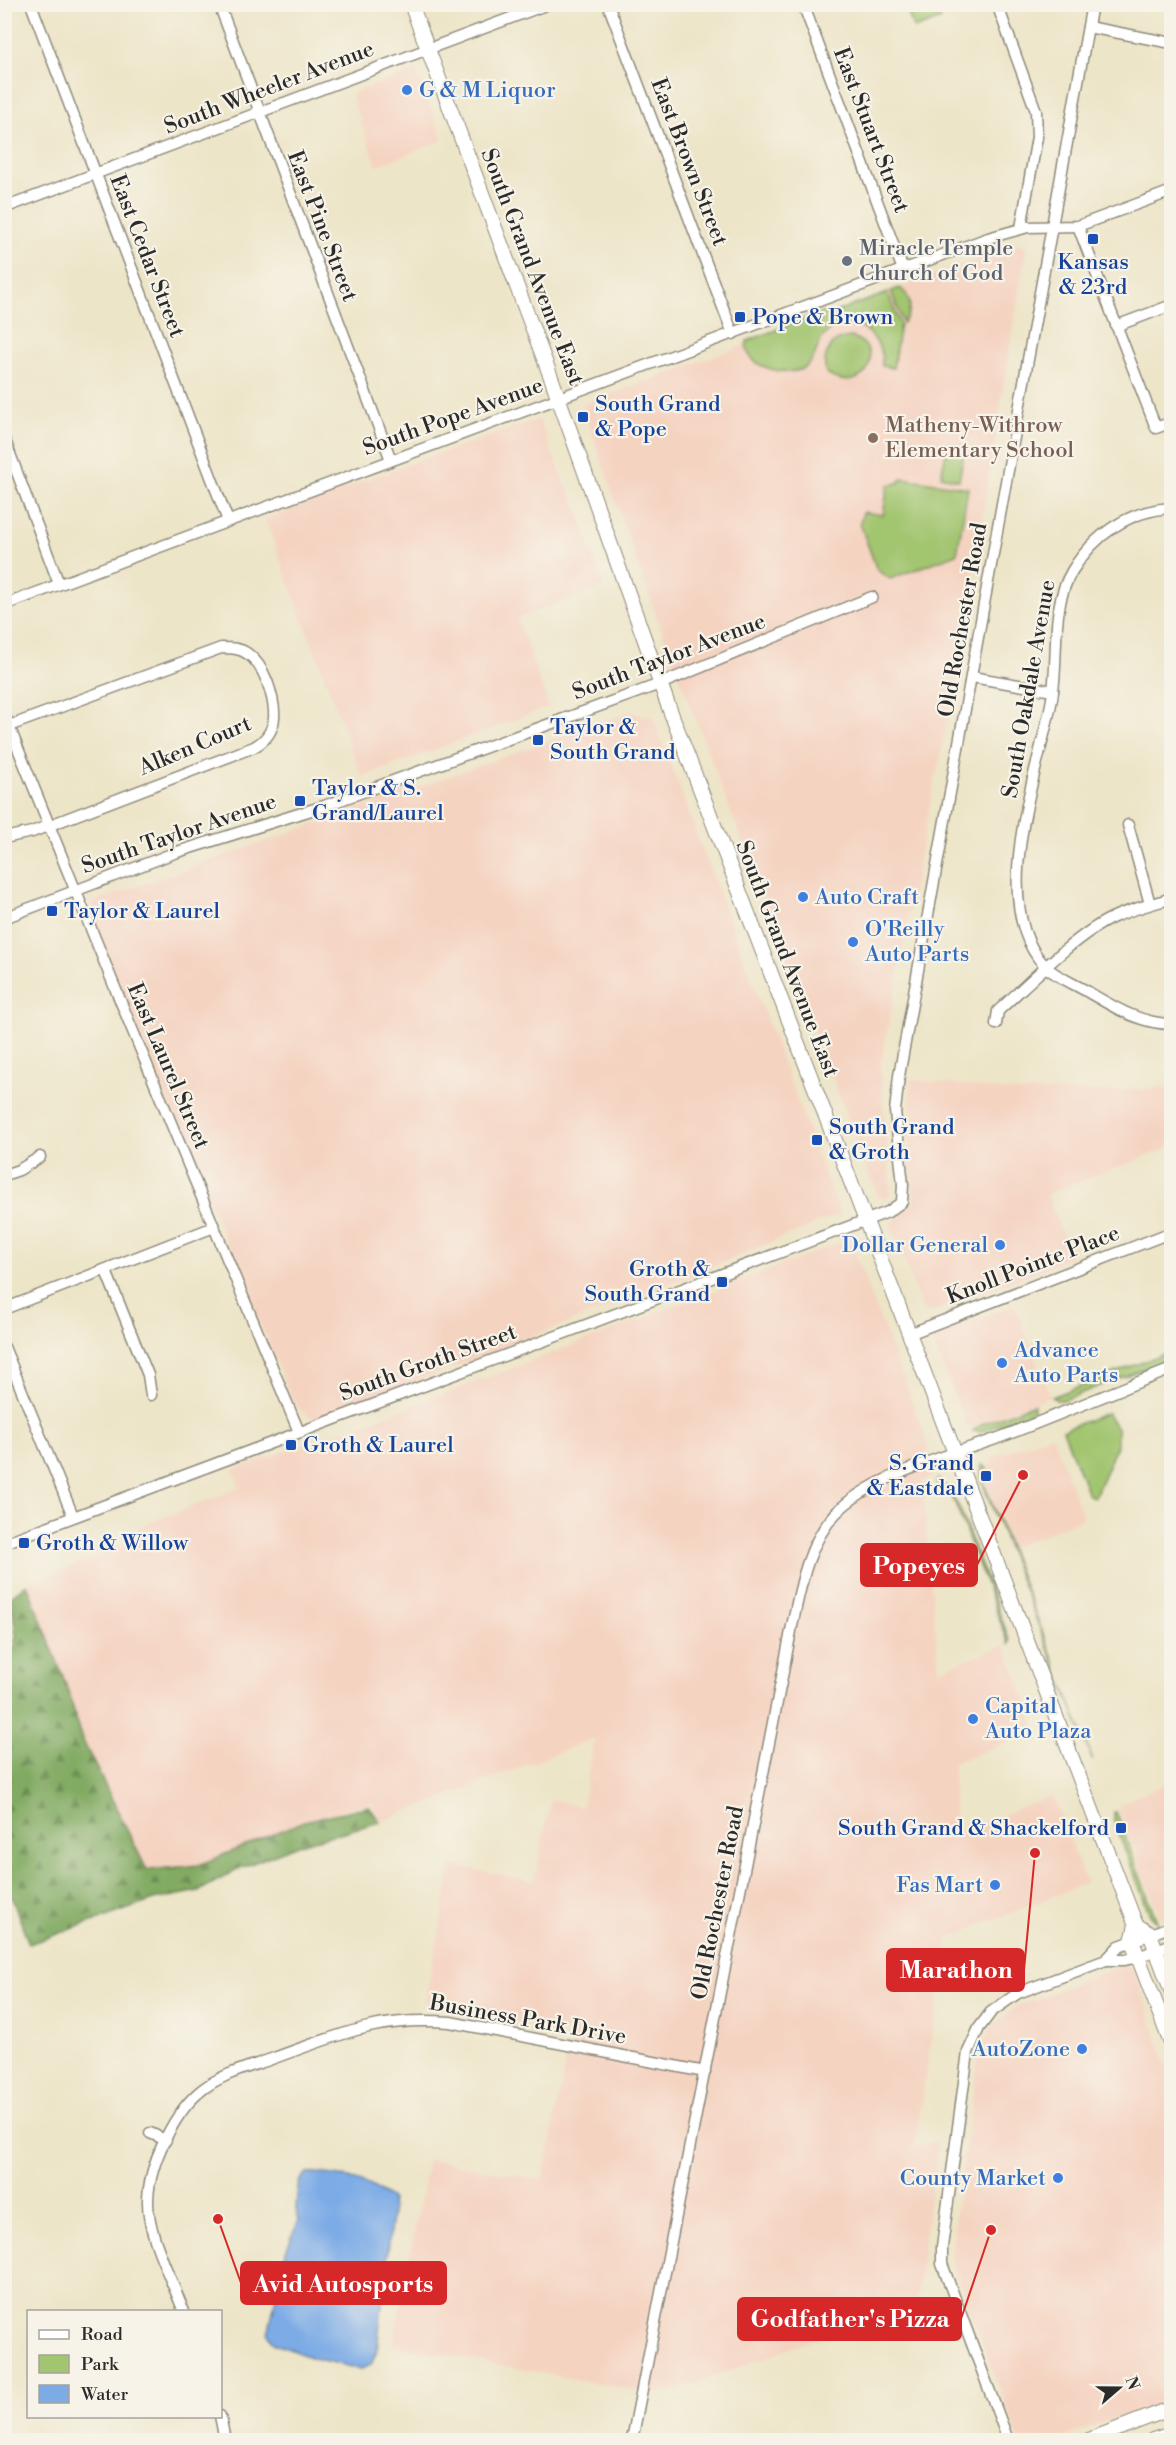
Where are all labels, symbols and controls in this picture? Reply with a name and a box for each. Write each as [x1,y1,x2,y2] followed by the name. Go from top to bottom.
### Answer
[160,35,378,141] street label: South Wheeler Avenue
[827,44,915,217] street label: East Stuart Street
[645,74,734,250] street label: East Brown Street
[419,77,556,104] place label: G & M Liquor
[400,83,414,97] marker: G & M Liquor
[474,145,590,389] street label: South Grand Avenue East
[281,147,363,305] street label: East Pine Street
[104,171,191,341] street label: East Cedar Street
[1086,232,1100,246] marker: Kansas & 23rd
[859,235,1013,287] place label: Miracle Temple Church of God
[1057,249,1129,301] place label: Kansas & 23rd
[840,254,854,268] marker: Miracle Temple Church of God
[752,304,893,331] place label: Pope & Brown
[733,310,747,324] marker: Pope & Brown
[359,372,547,462] street label: South Pope Avenue
[595,391,721,443] place label: South Grand & Pope
[576,410,590,424] marker: South Grand & Pope
[885,412,1075,464] place label: Matheny-Withrow Elementary School
[866,431,880,445] marker: Matheny-Withrow Elementary School
[933,520,993,719] street label: Old Rochester Road
[996,578,1062,800] street label: South Oakdale Avenue
[569,608,769,706] street label: South Taylor Avenue
[134,710,256,782] street label: Alken Court
[550,714,676,766] place label: Taylor & South Grand
[531,733,545,747] marker: Taylor & South Grand
[312,775,444,827] place label: Taylor & S. Grand/Laurel
[78,788,280,880] street label: South Taylor Avenue
[293,794,307,808] marker: Taylor & S. Grand/Laurel
[729,837,845,1081] street label: South Grand Avenue East
[814,884,919,911] place label: Auto Craft
[796,890,810,904] marker: Auto Craft
[64,898,221,925] place label: Taylor & Laurel
[45,904,59,918] marker: Taylor & Laurel
[864,916,969,968] place label: O'Reilly Auto Parts
[846,935,860,949] marker: O'Reilly Auto Parts
[121,979,215,1153] street label: East Laurel Street
[829,1114,955,1166] place label: South Grand & Groth
[810,1133,824,1147] marker: South Grand & Groth
[942,1220,1124,1310] street label: Knoll Pointe Place
[842,1232,988,1259] place label: Dollar General
[993,1238,1007,1252] marker: Dollar General
[584,1256,710,1308] place label: Groth & South Grand
[715,1275,729,1289] marker: Groth & South Grand
[336,1318,520,1408] street label: South Groth Street
[1013,1337,1118,1389] place label: Advance Auto Parts
[995,1356,1009,1370] marker: Advance Auto Parts
[303,1432,454,1459] place label: Groth & Laurel
[284,1438,298,1452] marker: Groth & Laurel
[867,1450,975,1502] place label: S. Grand & Eastdale
[979,1469,993,1483] marker: S. Grand & Eastdale
[36,1530,189,1557] place label: Groth & Willow
[17,1536,31,1550] marker: Groth & Willow
[861,1544,977,1586] callout: Popeyes
[873,1552,965,1582] text: Popeyes
[984,1693,1092,1745] place label: Capital Auto Plaza
[966,1712,980,1726] marker: Capital Auto Plaza
[686,1803,750,2002] street label: Old Rochester Road
[838,1815,1110,1842] place label: South Grand & Shackelford
[1114,1821,1128,1835] marker: South Grand & Shackelford
[896,1872,983,1899] place label: Fas Mart
[988,1878,1002,1892] marker: Fas Mart
[887,1949,1024,1991] callout: Marathon
[899,1956,1013,1986] text: Marathon
[427,1989,628,2051] street label: Business Park Drive
[971,2036,1070,2063] place label: AutoZone
[1075,2042,1089,2056] marker: AutoZone
[900,2165,1046,2192] place label: County Market
[1051,2171,1065,2185] marker: County Market
[241,2262,446,2304] callout: Avid Autosports
[252,2270,433,2300] text: Avid Autosports
[738,2298,961,2340] callout: Godfather's Pizza
[750,2305,951,2335] text: Godfather's Pizza
[27,2310,222,2418] legend
[81,2323,124,2346] text: Road
[81,2353,120,2376] text: Park
[1089,2358,1149,2418] north arrow
[1121,2374,1144,2393] text: N
[80,2383,129,2406] text: Water

